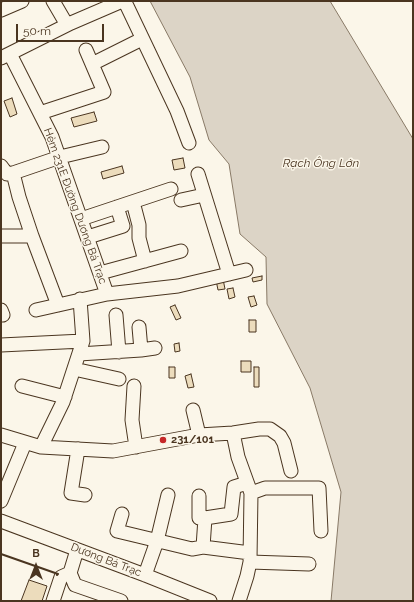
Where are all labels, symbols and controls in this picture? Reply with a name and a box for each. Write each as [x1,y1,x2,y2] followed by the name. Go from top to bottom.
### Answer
[18,16,106,42] scale bar
[23,24,51,38] text: 50 m
[41,126,109,286] street label: Hẻm 231E Đường Dương Bá Trạc
[283,156,359,170] water label: Rạch Ông Lớn
[171,433,214,447] place label: 231/101
[158,435,168,445] marker: 231/101
[69,540,143,580] street label: Dương Bá Trạc
[16,546,56,586] north arrow
[32,547,40,560] text: B

